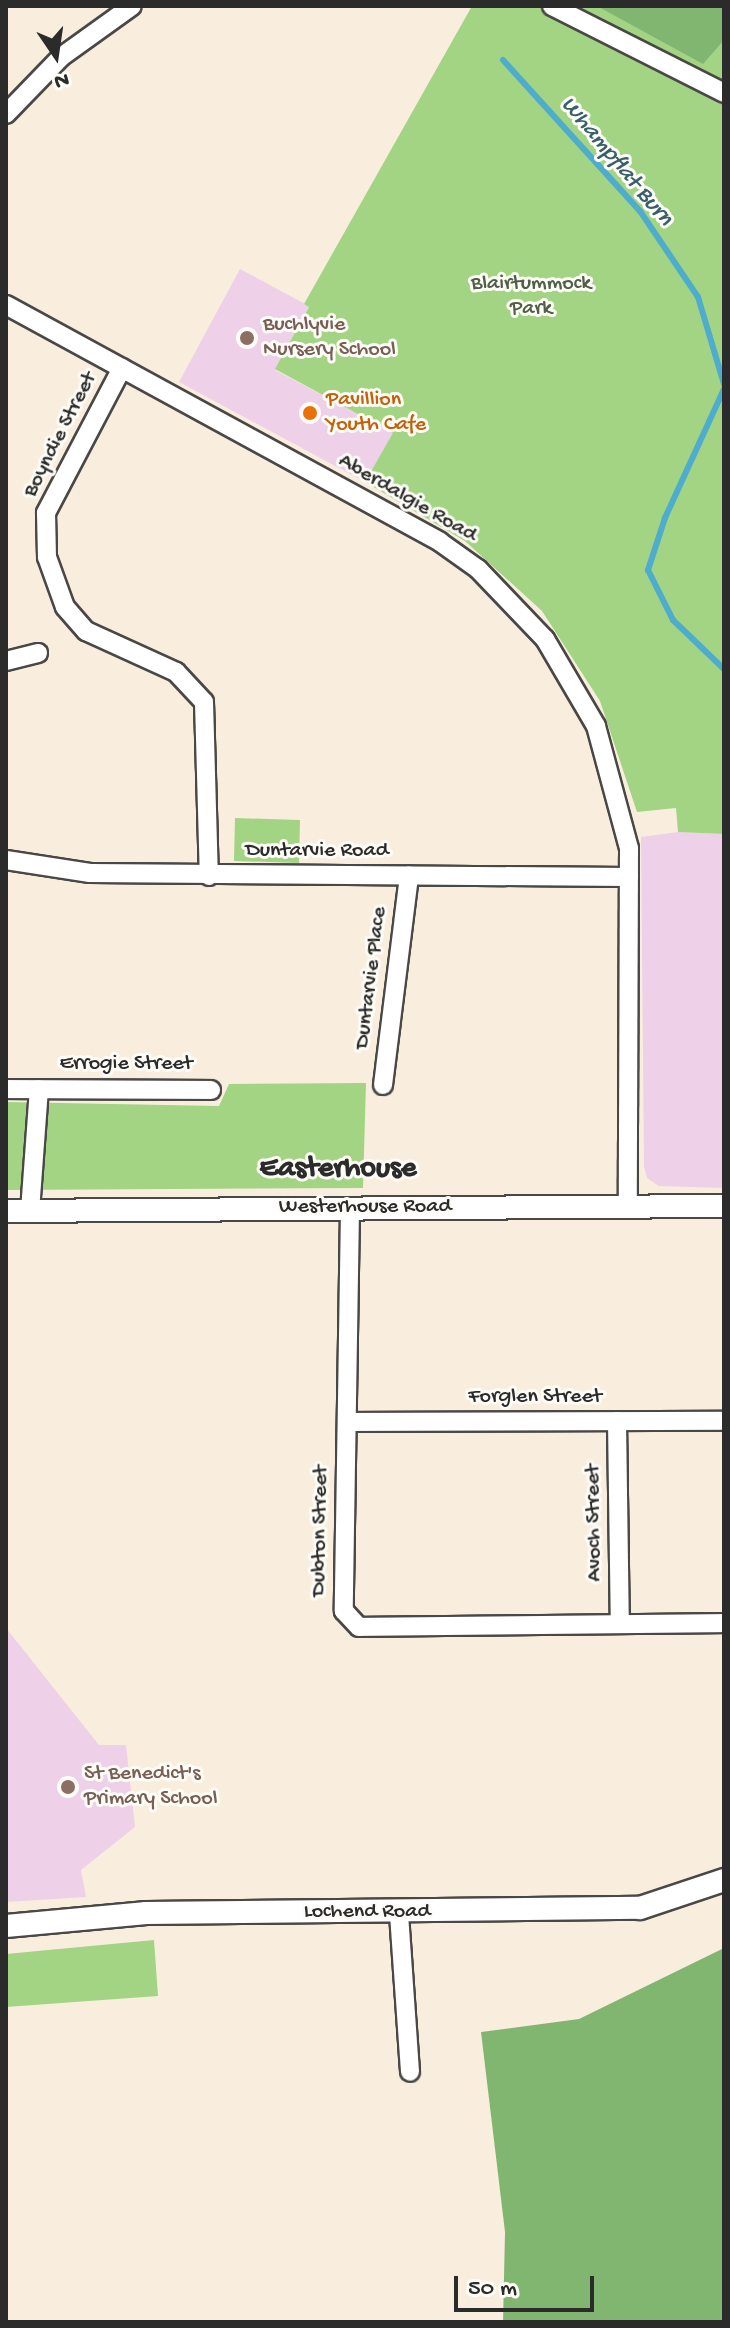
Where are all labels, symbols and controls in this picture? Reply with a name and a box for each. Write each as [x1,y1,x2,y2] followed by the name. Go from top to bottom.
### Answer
[16,16,96,96] north arrow
[51,65,71,94] text: N
[553,91,679,233] water label: Whampflat Burn
[471,271,591,322] park label: Blairtummock Park
[263,312,396,364] place label: Buchlyvie Nursery School
[238,329,256,347] marker: Buchlyvie Nursery School
[18,368,104,502] street label: Boyndie Street
[326,387,426,438] place label: Pavillion Youth Cafe
[301,404,319,422] marker: Pavillion Youth Cafe
[333,449,481,549] street label: Aberdalgie Road
[245,839,389,865] street label: Duntarvie Road
[350,905,394,1051] street label: Duntarvie Place
[59,1052,193,1078] street label: Errogie Street
[259,1152,417,1188] district label: Easterhouse
[279,1195,451,1221] street label: Westerhouse Road
[468,1385,602,1411] street label: Forglen Street
[581,1464,609,1582] street label: Avoch Street
[307,1465,335,1597] street label: Dubton Street
[84,1761,218,1812] place label: St Benedict's Primary School
[59,1778,77,1796] marker: St Benedict's Primary School
[304,1900,430,1926] street label: Lochend Road
[458,2260,598,2310] scale bar
[468,2275,517,2304] text: 50 m

